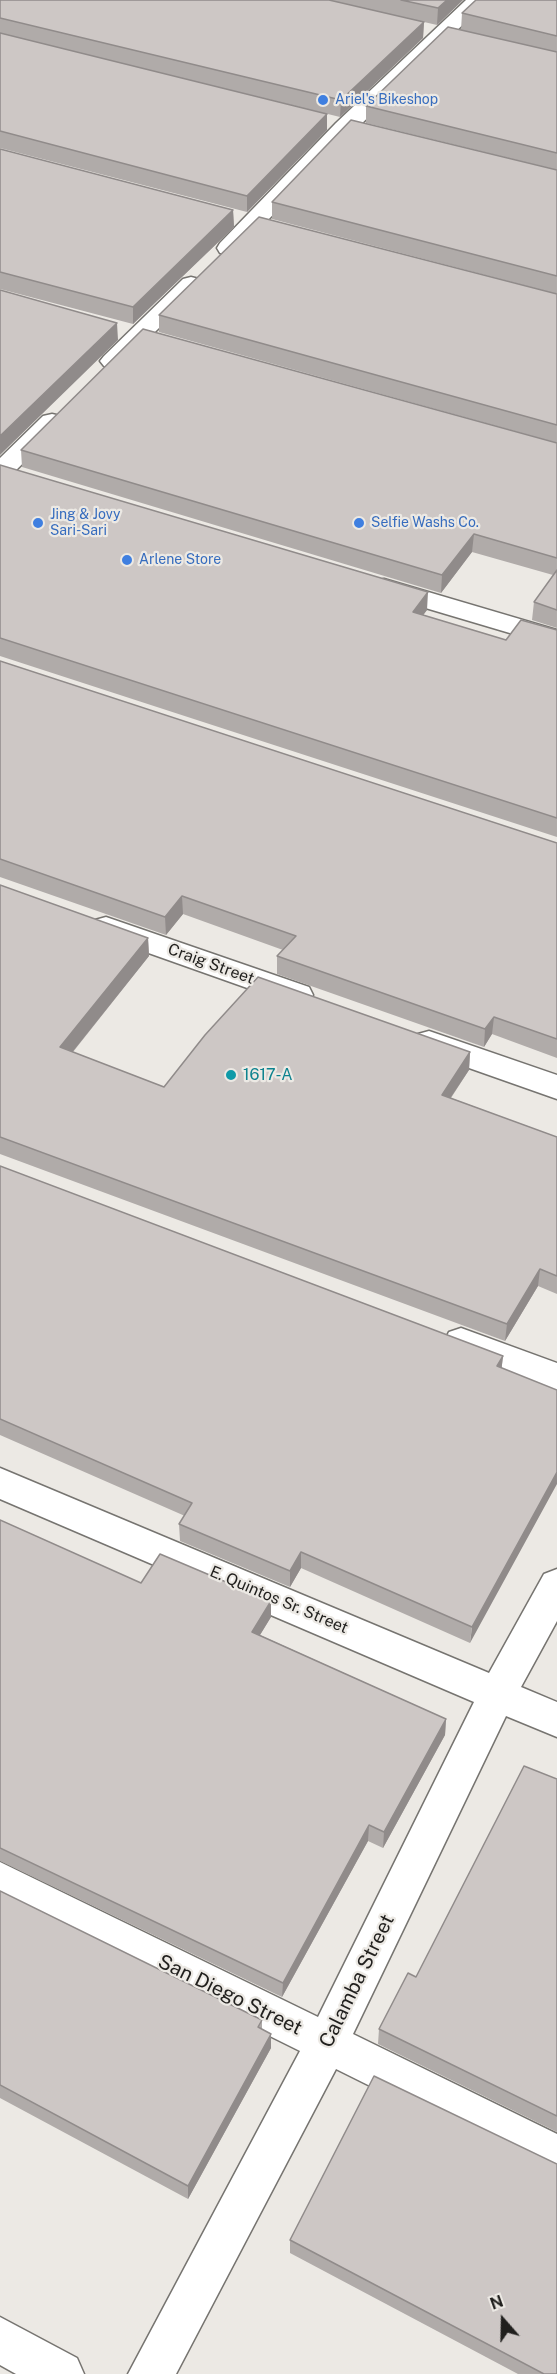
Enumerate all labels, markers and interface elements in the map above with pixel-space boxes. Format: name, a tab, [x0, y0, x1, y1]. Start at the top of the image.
place label: Ariel's Bikeshop	[335, 92, 438, 108]
marker: Ariel's Bikeshop	[316, 93, 330, 107]
place label: Jing & Jovy Sari-Sari	[50, 507, 120, 540]
place label: Selfie Washs Co.	[371, 515, 479, 531]
marker: Jing & Jovy Sari-Sari	[31, 516, 45, 530]
marker: Selfie Washs Co.	[352, 516, 366, 530]
place label: Arlene Store	[139, 552, 221, 568]
marker: Arlene Store	[120, 553, 134, 567]
street label: Craig Street	[165, 940, 257, 988]
place label: 1617-A	[243, 1065, 293, 1085]
marker: 1617-A	[224, 1068, 238, 1082]
street label: E. Quintos Sr. Street	[207, 1562, 351, 1638]
street label: Calamba Street	[314, 1911, 400, 2051]
street label: San Diego Street	[154, 1950, 306, 2040]
north arrow	[473, 2290, 533, 2350]
text: N	[488, 2292, 506, 2314]

